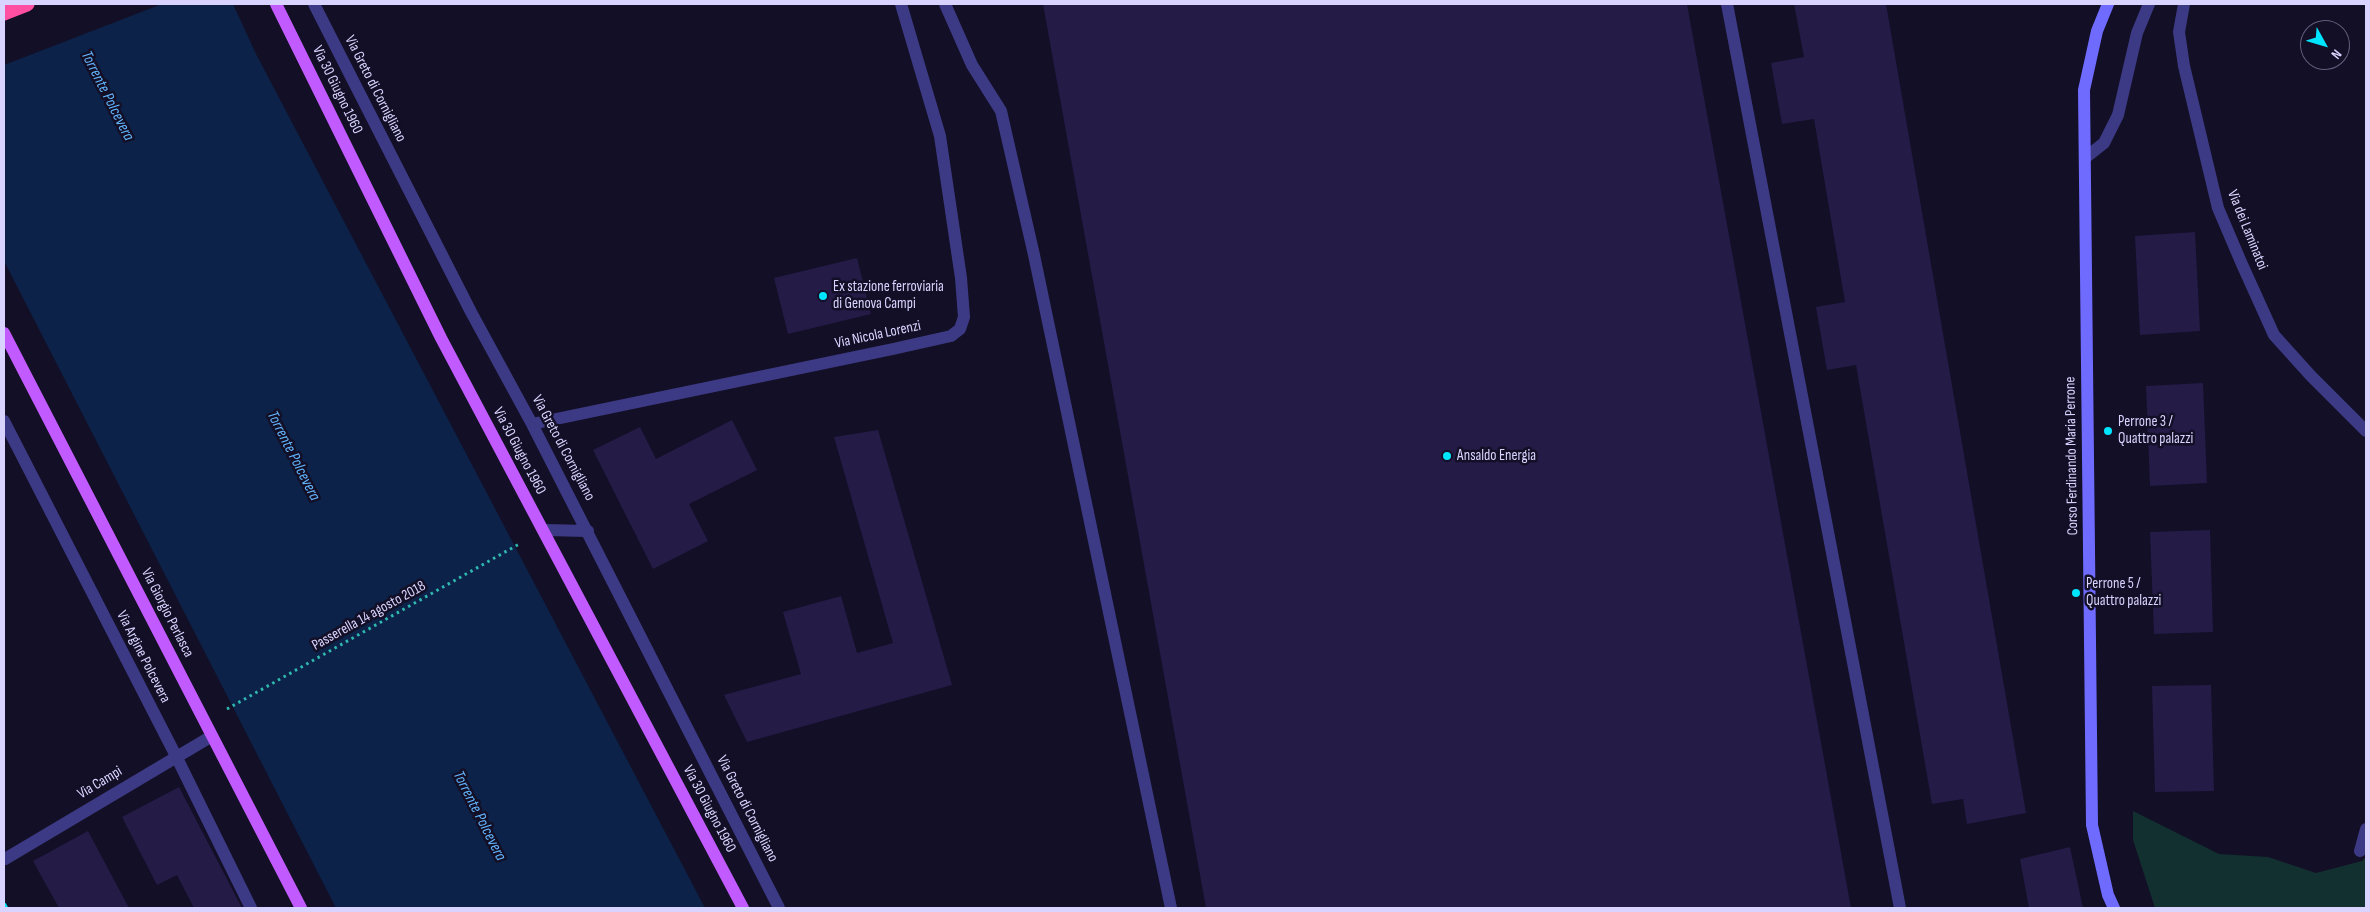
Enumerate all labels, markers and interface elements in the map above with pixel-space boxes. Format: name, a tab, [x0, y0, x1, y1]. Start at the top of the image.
north arrow	[2300, 20, 2350, 70]
street label: Via Greto di Cornigliano	[340, 33, 410, 145]
street label: Via 30 Giugno 1960	[308, 43, 366, 137]
text: N	[2327, 46, 2345, 62]
water label: Torrente Polcevera	[76, 48, 138, 144]
street label: Via dei Laminatoi	[2223, 187, 2271, 273]
place label: Ex stazione ferroviaria di Genova Campi	[833, 278, 944, 313]
marker: Ex stazione ferroviaria di Genova Campi	[817, 290, 829, 302]
street label: Via Nicola Lorenzi	[833, 317, 923, 353]
street label: Corso Ferdinando Maria Perrone	[2062, 376, 2082, 536]
street label: Via Greto di Cornigliano	[528, 392, 598, 504]
street label: Via 30 Giugno 1960	[489, 404, 549, 498]
water label: Torrente Polcevera	[262, 408, 324, 504]
place label: Perrone 3 / Quattro palazzi	[2118, 413, 2193, 448]
marker: Perrone 3 / Quattro palazzi	[2102, 425, 2114, 437]
place label: Ansaldo Energia	[1457, 447, 1536, 465]
marker: Ansaldo Energia	[1441, 450, 1453, 462]
street label: Via Giorgio Perlasca	[137, 565, 197, 661]
place label: Perrone 5 / Quattro palazzi	[2086, 575, 2161, 610]
street label: Passerella 14 agosto 2018	[309, 577, 429, 655]
marker: Perrone 5 / Quattro palazzi	[2070, 587, 2082, 599]
street label: Via Argine Polcevera	[112, 608, 174, 706]
street label: Via Greto di Cornigliano	[712, 753, 782, 865]
street label: Via 30 Giugno 1960	[679, 762, 739, 856]
street label: Via Campi	[74, 763, 126, 803]
water label: Torrente Polcevera	[448, 768, 510, 864]

